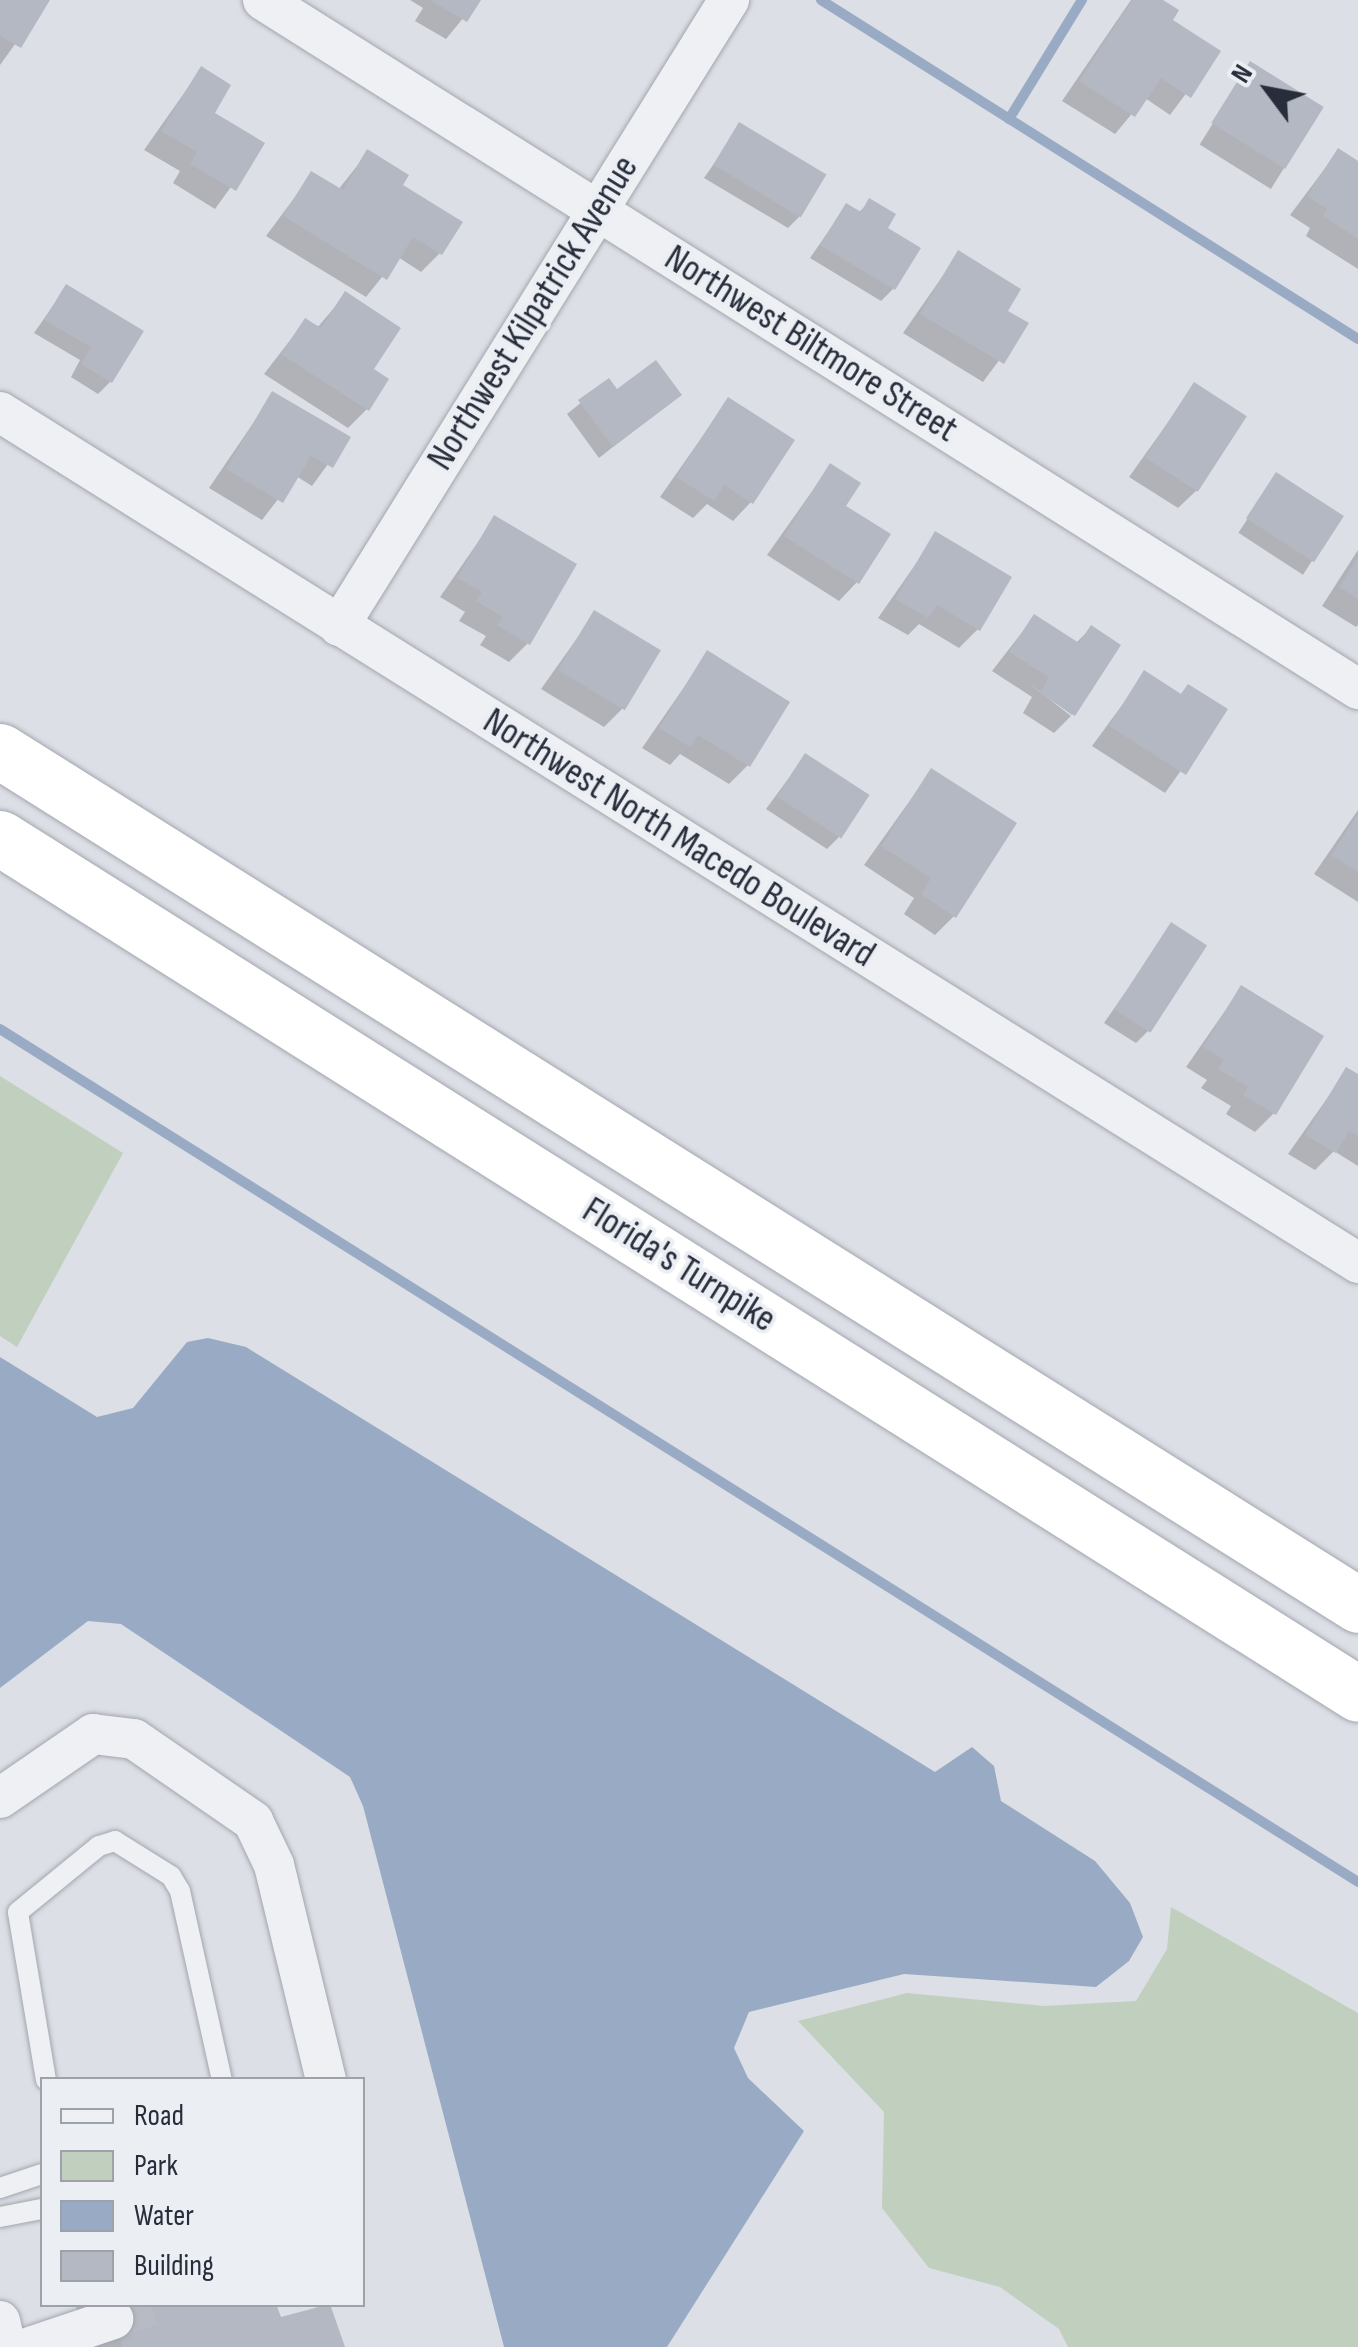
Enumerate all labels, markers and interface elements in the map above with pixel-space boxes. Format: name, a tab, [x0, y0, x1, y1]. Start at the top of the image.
north arrow	[1218, 40, 1318, 140]
text: N	[1224, 59, 1260, 89]
street label: Northwest Kilpatrick Avenue	[418, 147, 648, 479]
street label: Northwest Biltmore Street	[656, 235, 966, 453]
street label: Northwest North Macedo Boulevard	[475, 699, 883, 977]
street label: Florida's Turnpike	[574, 1188, 784, 1342]
legend	[40, 2077, 365, 2307]
text: Road	[134, 2098, 184, 2134]
text: Park	[134, 2148, 178, 2184]
text: Water	[134, 2198, 194, 2234]
text: Building	[134, 2248, 214, 2284]

